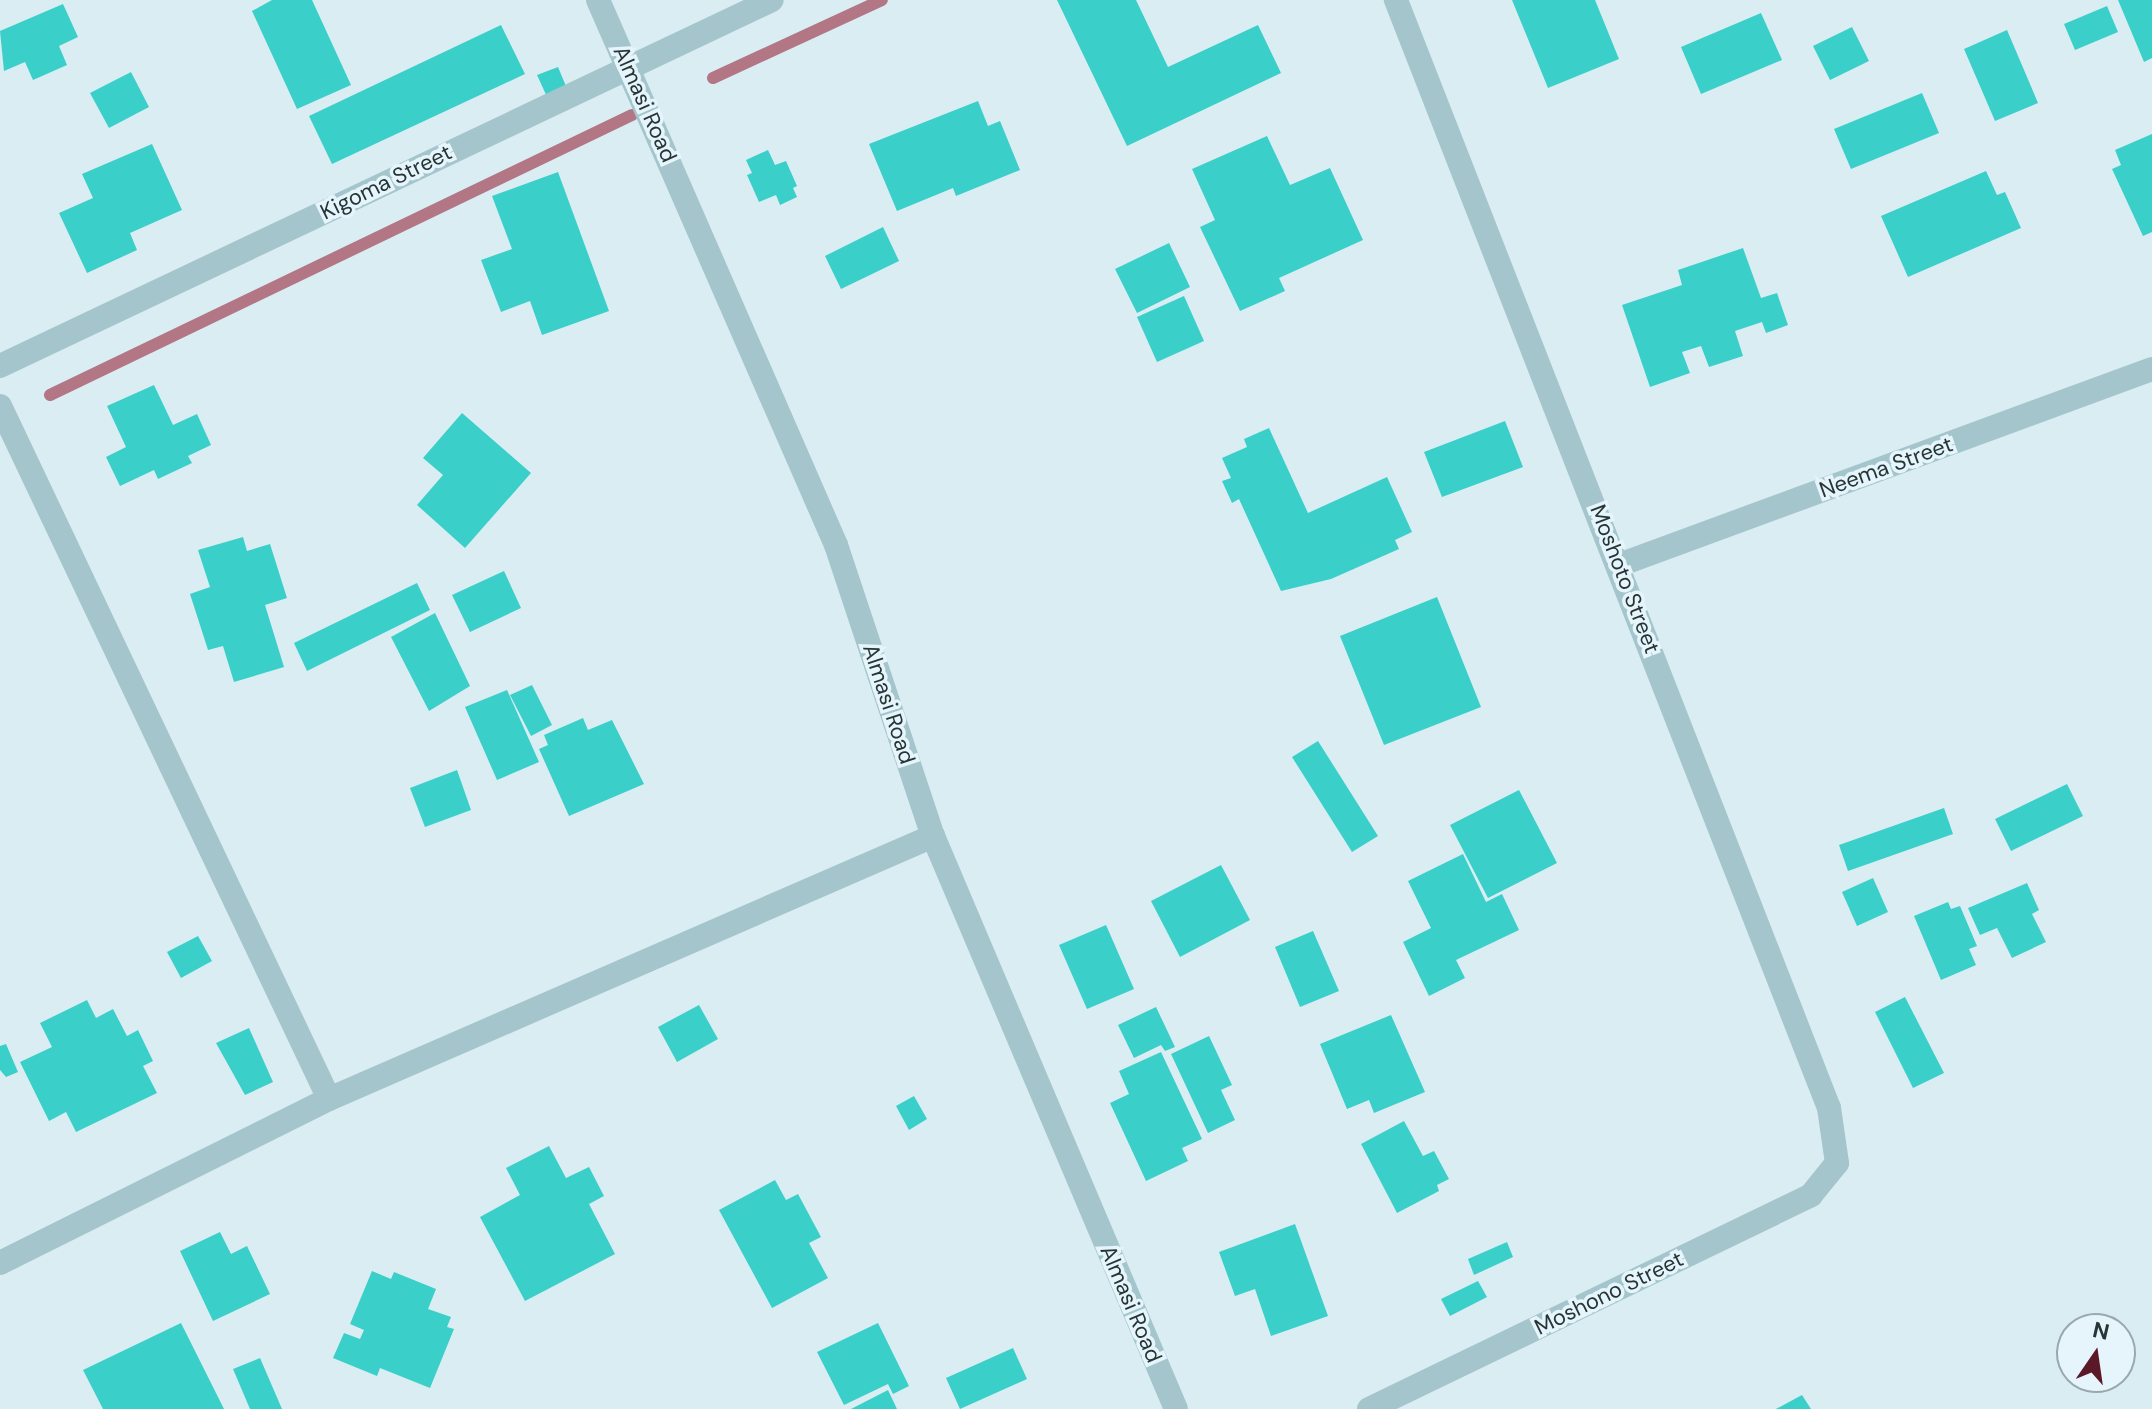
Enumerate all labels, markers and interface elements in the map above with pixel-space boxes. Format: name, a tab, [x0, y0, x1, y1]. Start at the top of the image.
street label: Almasi Road	[608, 42, 682, 166]
street label: Kigoma Street	[316, 139, 456, 225]
street label: Neema Street	[1816, 431, 1956, 503]
street label: Moshoto Street	[1584, 501, 1666, 657]
street label: Almasi Road	[857, 641, 921, 767]
street label: Almasi Road	[1095, 1242, 1167, 1366]
street label: Moshono Street	[1530, 1246, 1688, 1340]
north arrow	[2056, 1313, 2136, 1393]
text: N	[2090, 1315, 2112, 1347]

